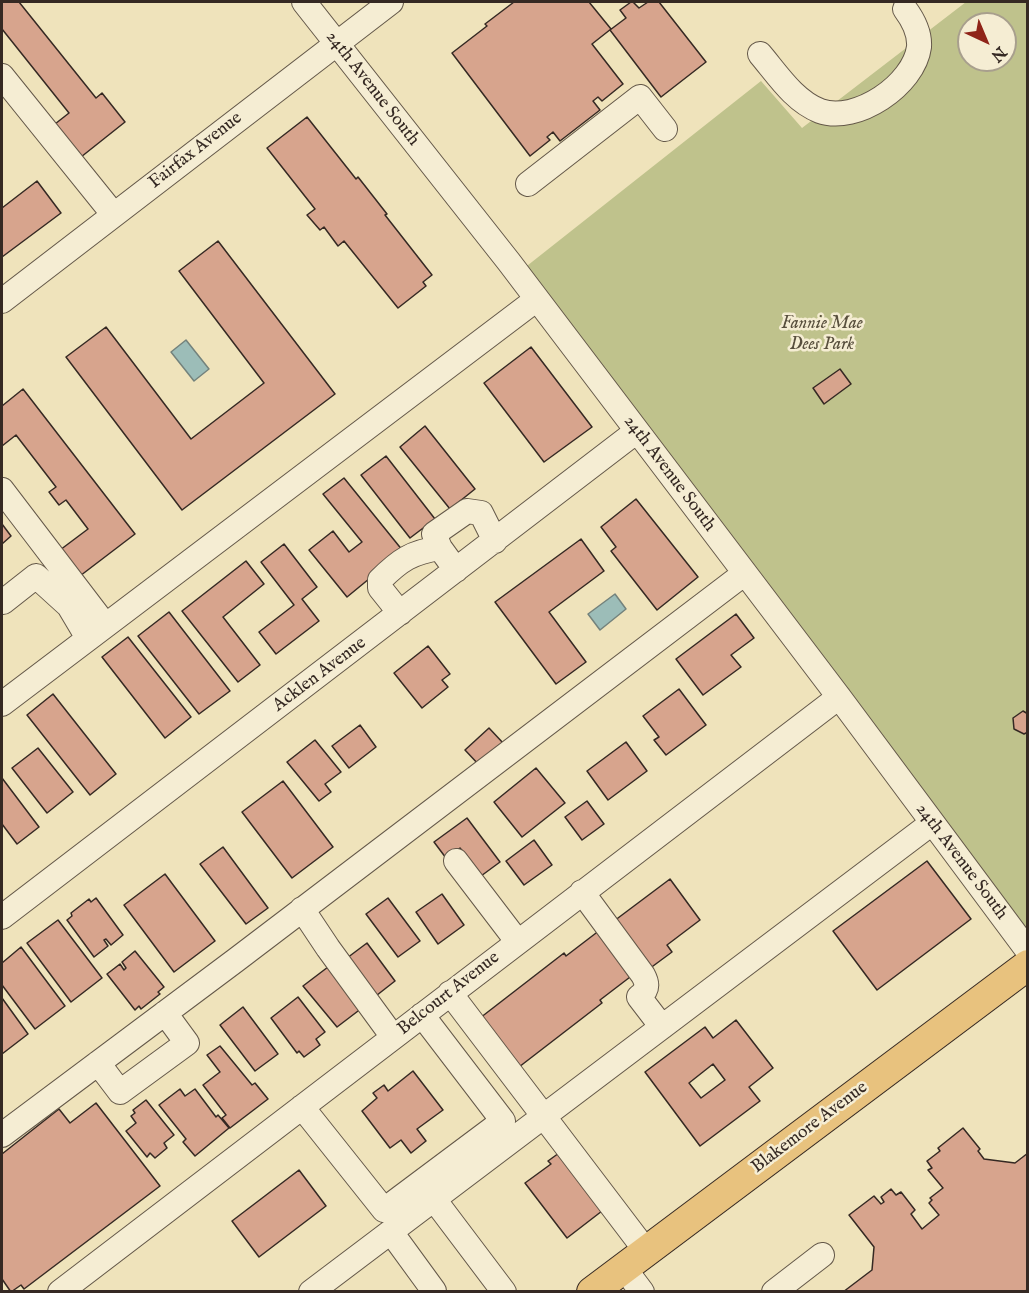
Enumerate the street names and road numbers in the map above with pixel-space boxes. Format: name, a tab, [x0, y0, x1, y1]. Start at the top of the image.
street label: 24th Avenue South	[320, 27, 424, 151]
street label: Fairfax Avenue	[145, 108, 247, 194]
street label: 24th Avenue South	[618, 412, 720, 536]
street label: Acklen Avenue	[269, 633, 371, 717]
street label: 24th Avenue South	[910, 800, 1012, 924]
street label: Belcourt Avenue	[394, 947, 504, 1041]
street label: Blakemore Avenue	[748, 1077, 872, 1179]

